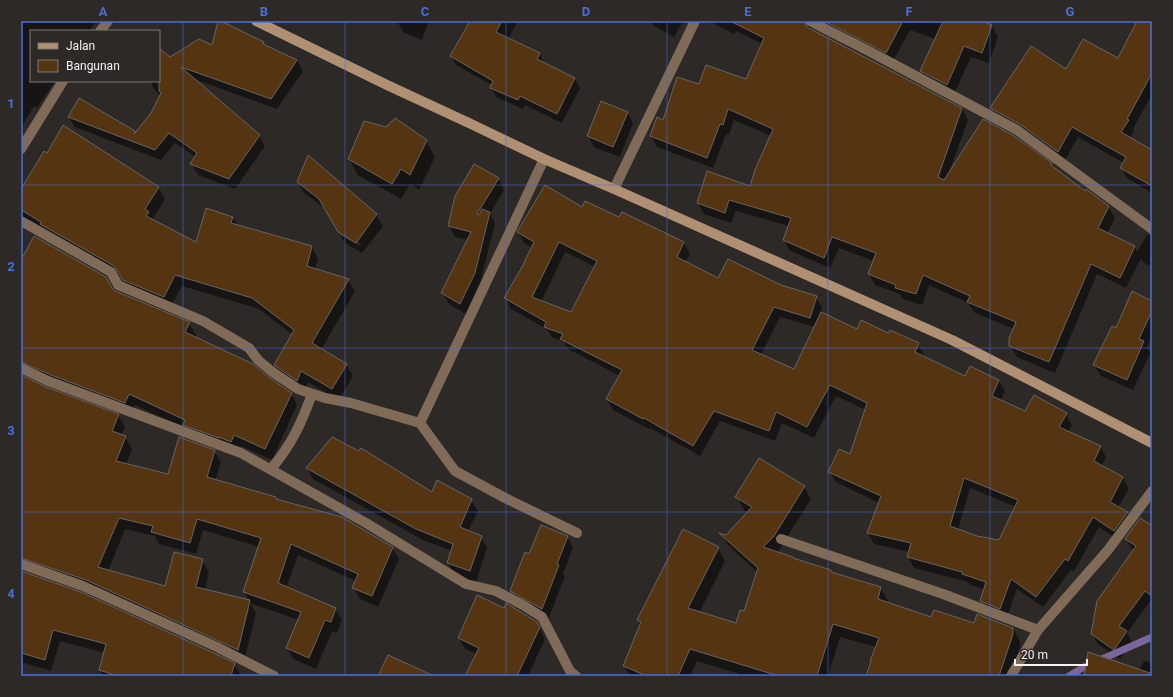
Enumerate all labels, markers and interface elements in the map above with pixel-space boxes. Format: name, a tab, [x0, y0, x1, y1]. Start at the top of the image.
text: A	[99, 4, 108, 19]
text: B	[260, 4, 268, 19]
text: C	[421, 4, 430, 19]
text: D	[582, 4, 590, 19]
text: E	[744, 4, 752, 19]
text: F	[905, 4, 913, 19]
text: G	[1066, 4, 1075, 19]
legend	[30, 30, 160, 82]
text: Jalan	[66, 39, 95, 53]
text: Bangunan	[66, 59, 120, 73]
text: 1	[7, 96, 15, 111]
text: 2	[7, 259, 15, 274]
text: 3	[7, 423, 15, 438]
text: 4	[7, 586, 15, 601]
scale bar	[1015, 641, 1087, 667]
text: 20 m	[1021, 648, 1048, 662]

